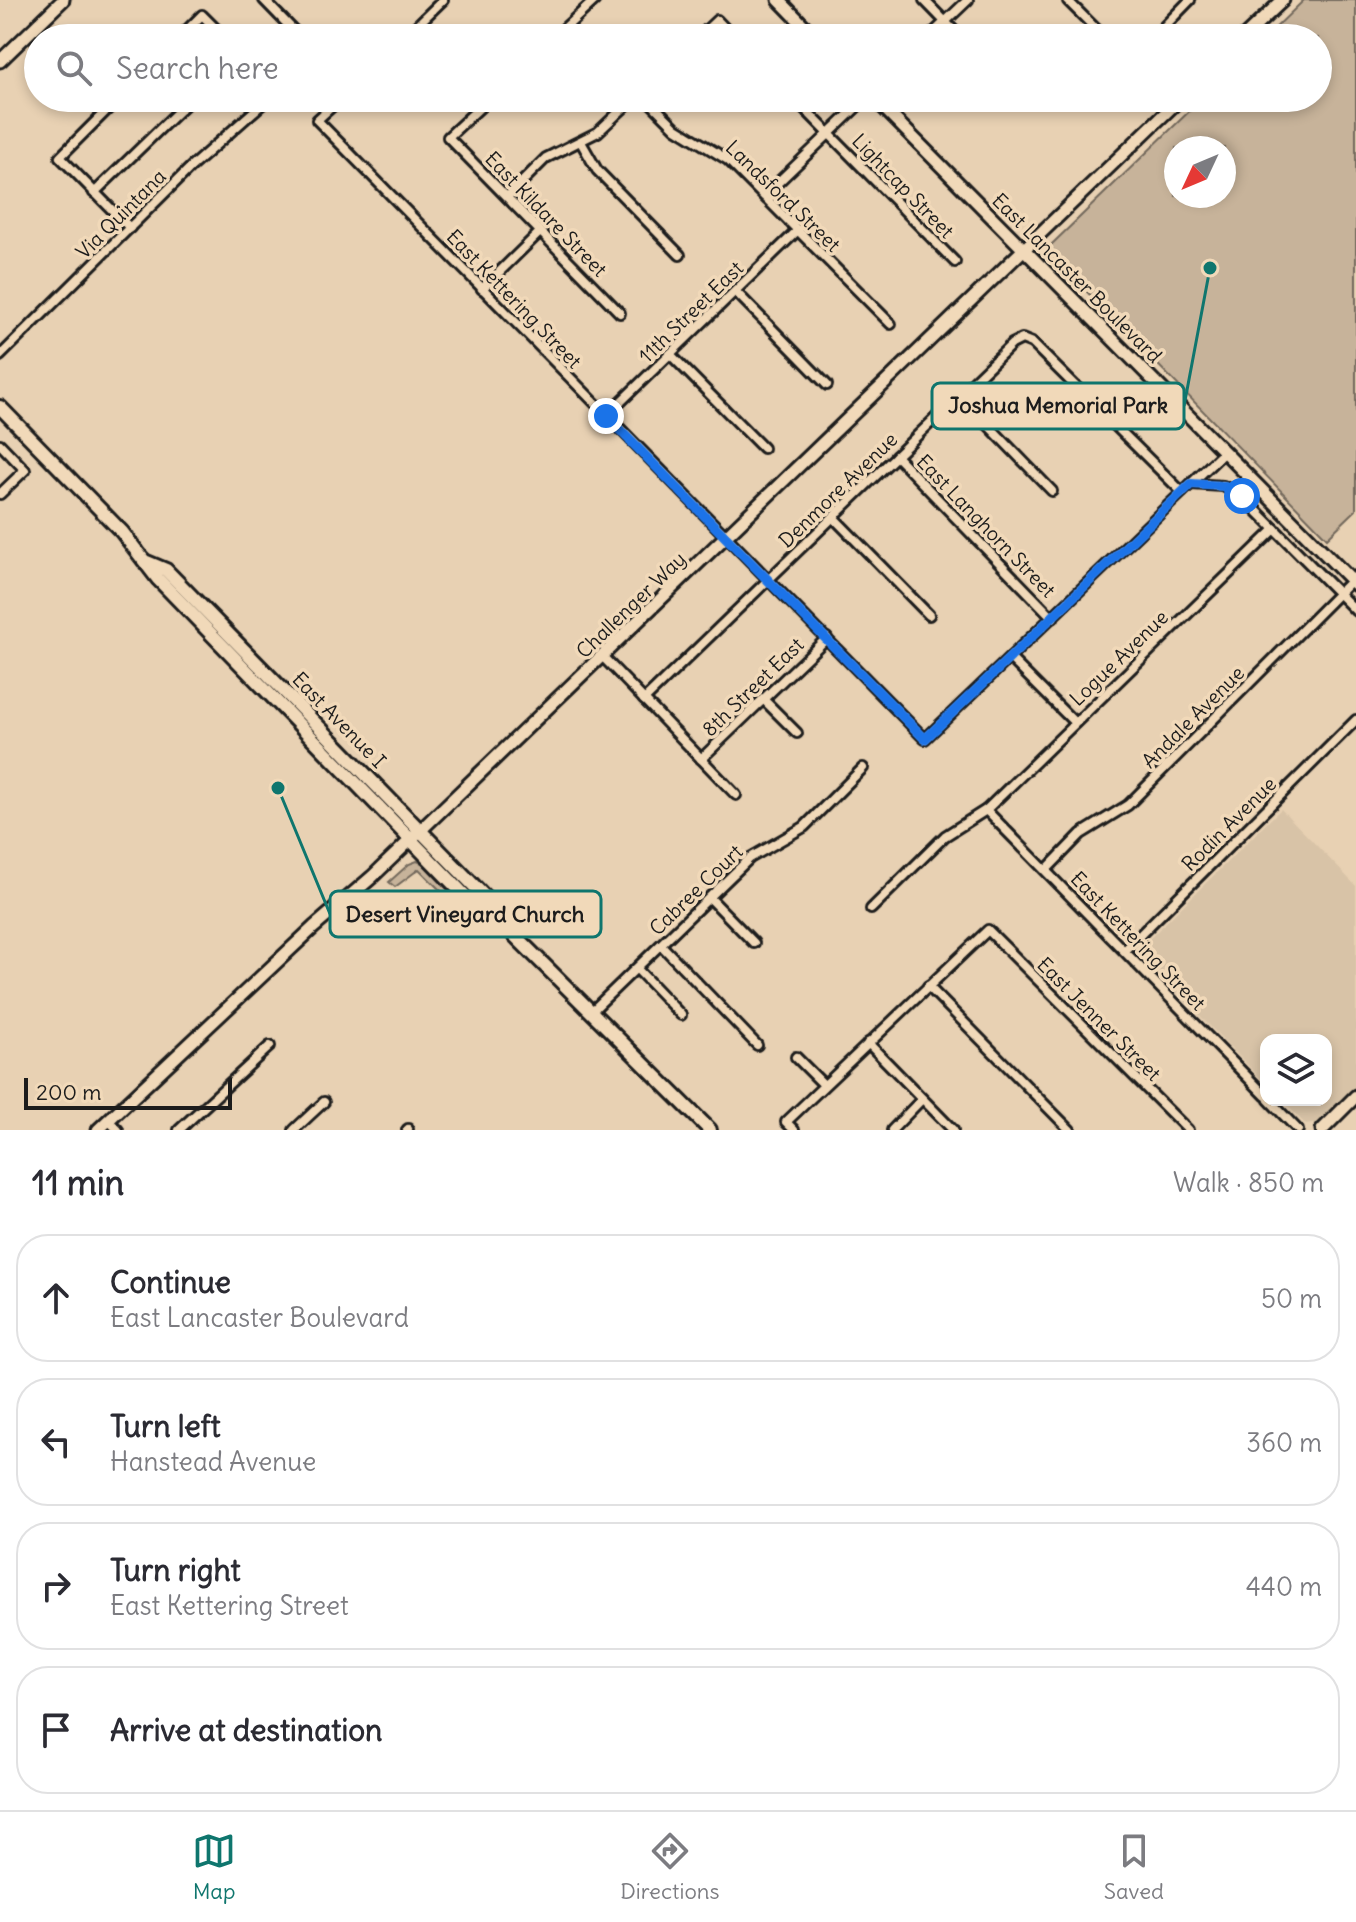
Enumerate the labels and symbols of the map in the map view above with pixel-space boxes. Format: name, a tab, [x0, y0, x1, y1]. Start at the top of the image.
street label: Lightcap Street	[847, 128, 960, 243]
street label: Landsford Street	[721, 135, 846, 257]
north arrow	[1164, 136, 1236, 208]
street label: East Kildare Street	[480, 146, 613, 282]
street label: Via Quintana	[70, 163, 171, 264]
street label: East Lancaster Boulevard	[987, 187, 1168, 368]
street label: East Kettering Street	[442, 224, 587, 374]
street label: 11th Street East	[633, 255, 748, 368]
callout: Joshua Memorial Park	[932, 383, 1184, 429]
text: Joshua Memorial Park	[948, 391, 1168, 419]
route end	[588, 398, 624, 434]
street label: Denmore Avenue	[773, 427, 902, 553]
street label: East Langhorn Street	[912, 449, 1061, 603]
route start	[1224, 478, 1260, 514]
street label: Challenger Way	[571, 546, 691, 663]
street label: Logue Avenue	[1064, 604, 1173, 711]
street label: 8th Street East	[697, 632, 809, 741]
street label: Andale Avenue	[1136, 660, 1249, 773]
street label: East Avenue I	[287, 666, 391, 773]
street label: Rodin Avenue	[1176, 771, 1281, 876]
street label: Cabree Court	[644, 839, 748, 940]
street label: East Kettering Street	[1066, 866, 1211, 1016]
callout: Desert Vineyard Church	[330, 891, 601, 937]
text: Desert Vineyard Church	[346, 900, 585, 928]
street label: East Jenner Street	[1032, 952, 1167, 1086]
scale bar	[24, 1074, 232, 1110]

